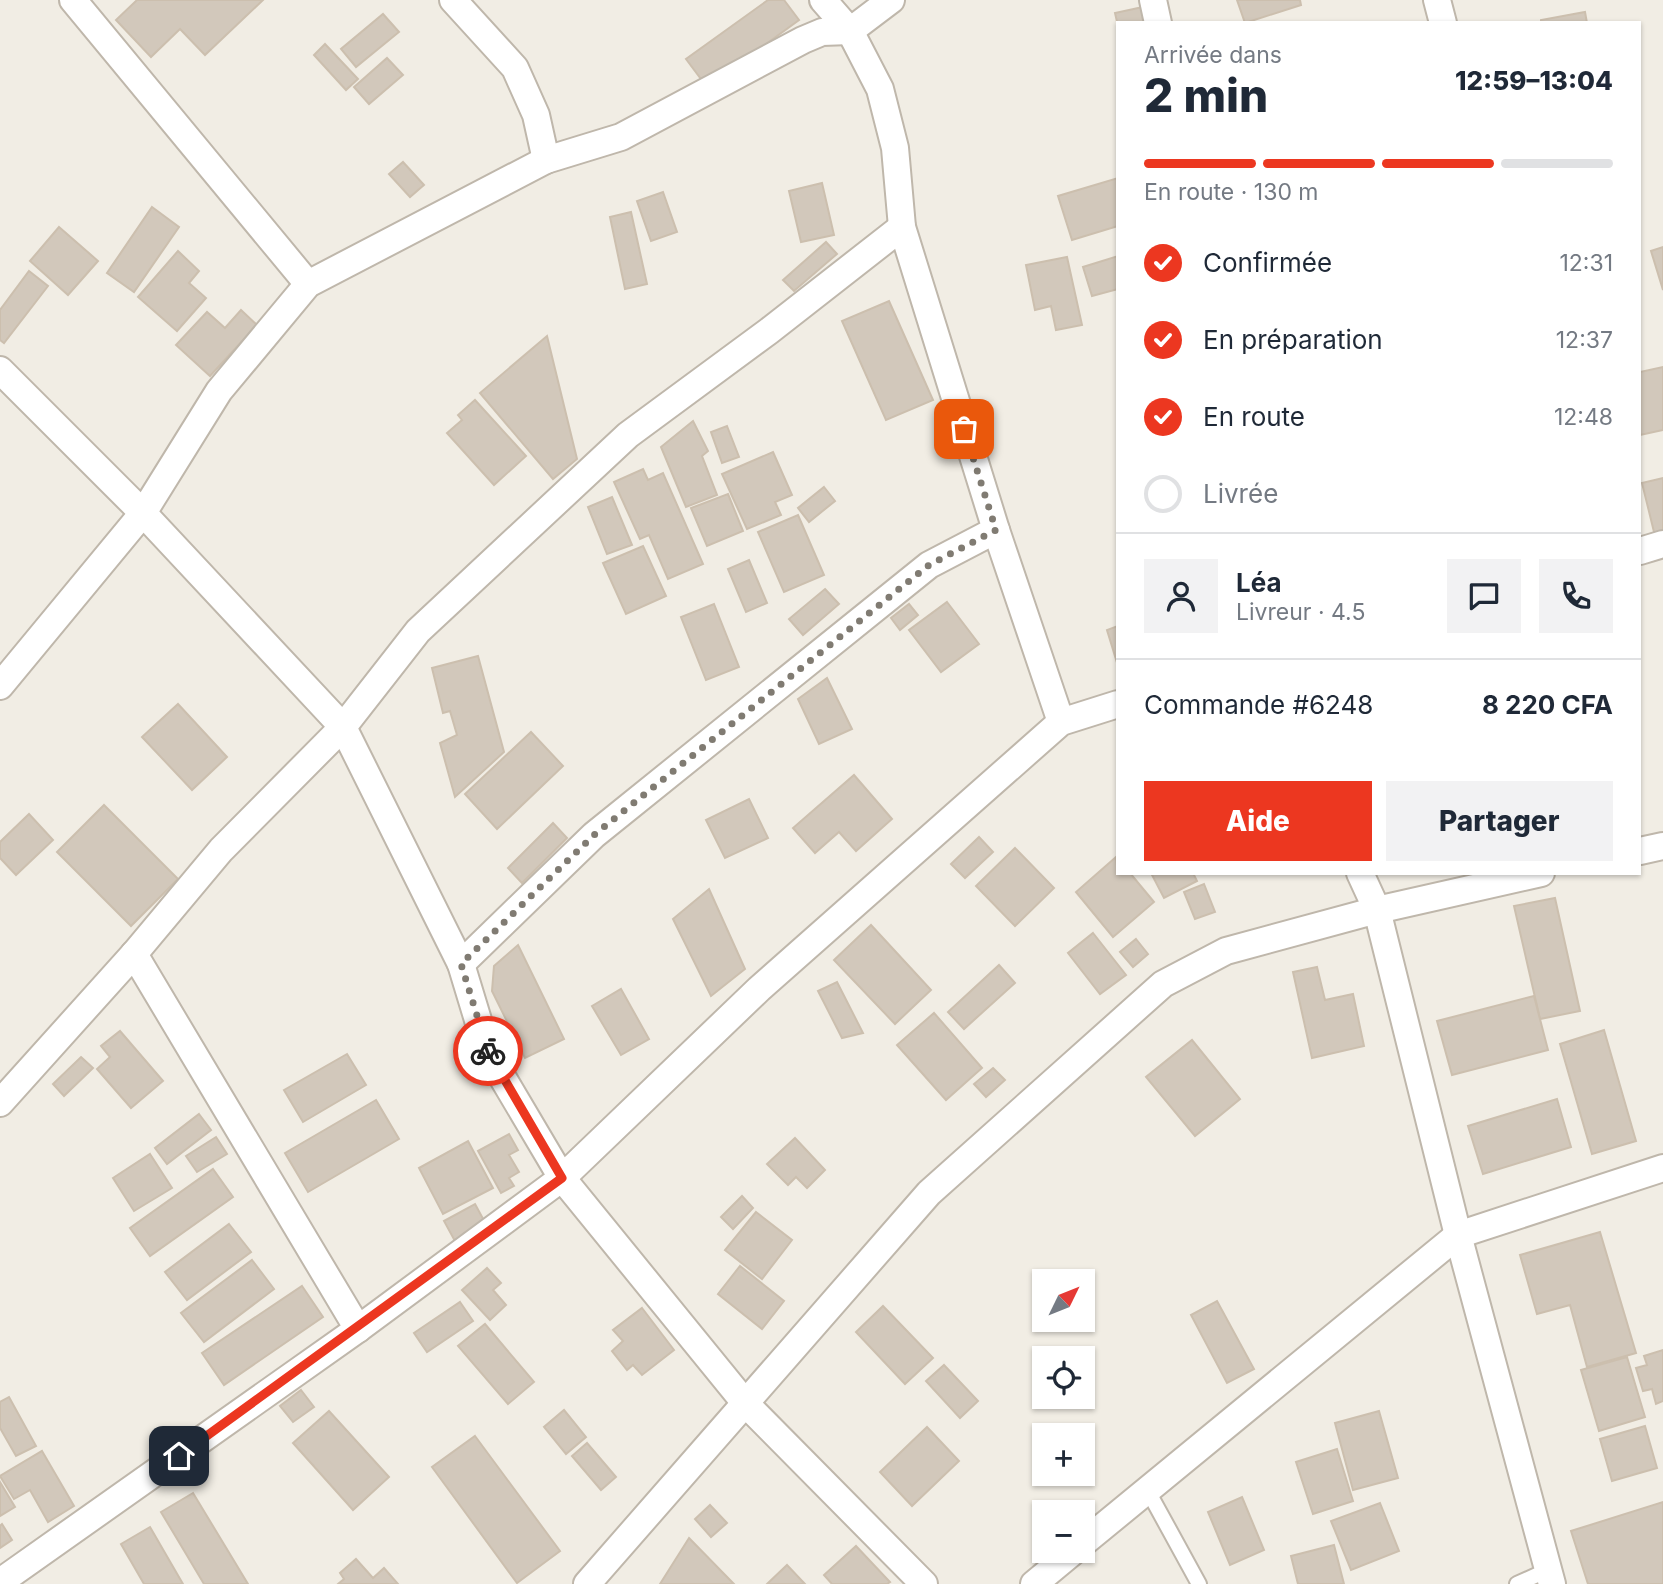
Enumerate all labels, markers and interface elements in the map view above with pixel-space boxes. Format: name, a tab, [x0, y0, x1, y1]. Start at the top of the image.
text: Arrivée dans	[1144, 41, 1282, 69]
text: 12:59–13:04	[1455, 65, 1613, 96]
text: 2 min	[1144, 67, 1268, 123]
text: En route · 130 m	[1144, 178, 1319, 206]
icon: check	[1144, 244, 1182, 282]
text: Confirmée	[1203, 247, 1332, 278]
text: 12:31	[1559, 249, 1613, 277]
icon: check	[1144, 321, 1182, 359]
text: En préparation	[1203, 324, 1383, 355]
text: 12:37	[1556, 326, 1613, 354]
icon: check	[1144, 398, 1182, 436]
pin	[934, 399, 994, 459]
text: En route	[1203, 401, 1305, 432]
text: 12:48	[1554, 403, 1613, 431]
icon: bag	[945, 410, 983, 448]
text: Livrée	[1203, 478, 1278, 509]
button: person	[1144, 559, 1218, 633]
button: chat	[1447, 559, 1521, 633]
button: phone	[1539, 559, 1613, 633]
text: Léa	[1236, 567, 1282, 598]
text: Livreur · 4.5	[1236, 598, 1365, 626]
text: Commande #6248	[1144, 689, 1373, 720]
text: 8 220 CFA	[1482, 689, 1613, 720]
button: Aide	[1144, 781, 1372, 861]
button: Partager	[1386, 781, 1613, 861]
courier	[453, 1016, 523, 1086]
icon: bike	[469, 1032, 507, 1070]
north arrow	[1032, 1269, 1096, 1332]
map controls	[1032, 1269, 1095, 1563]
button: locate	[1032, 1346, 1095, 1409]
button: +	[1032, 1423, 1095, 1486]
pin	[149, 1426, 209, 1486]
icon: home	[160, 1437, 198, 1475]
button: −	[1032, 1500, 1095, 1563]

